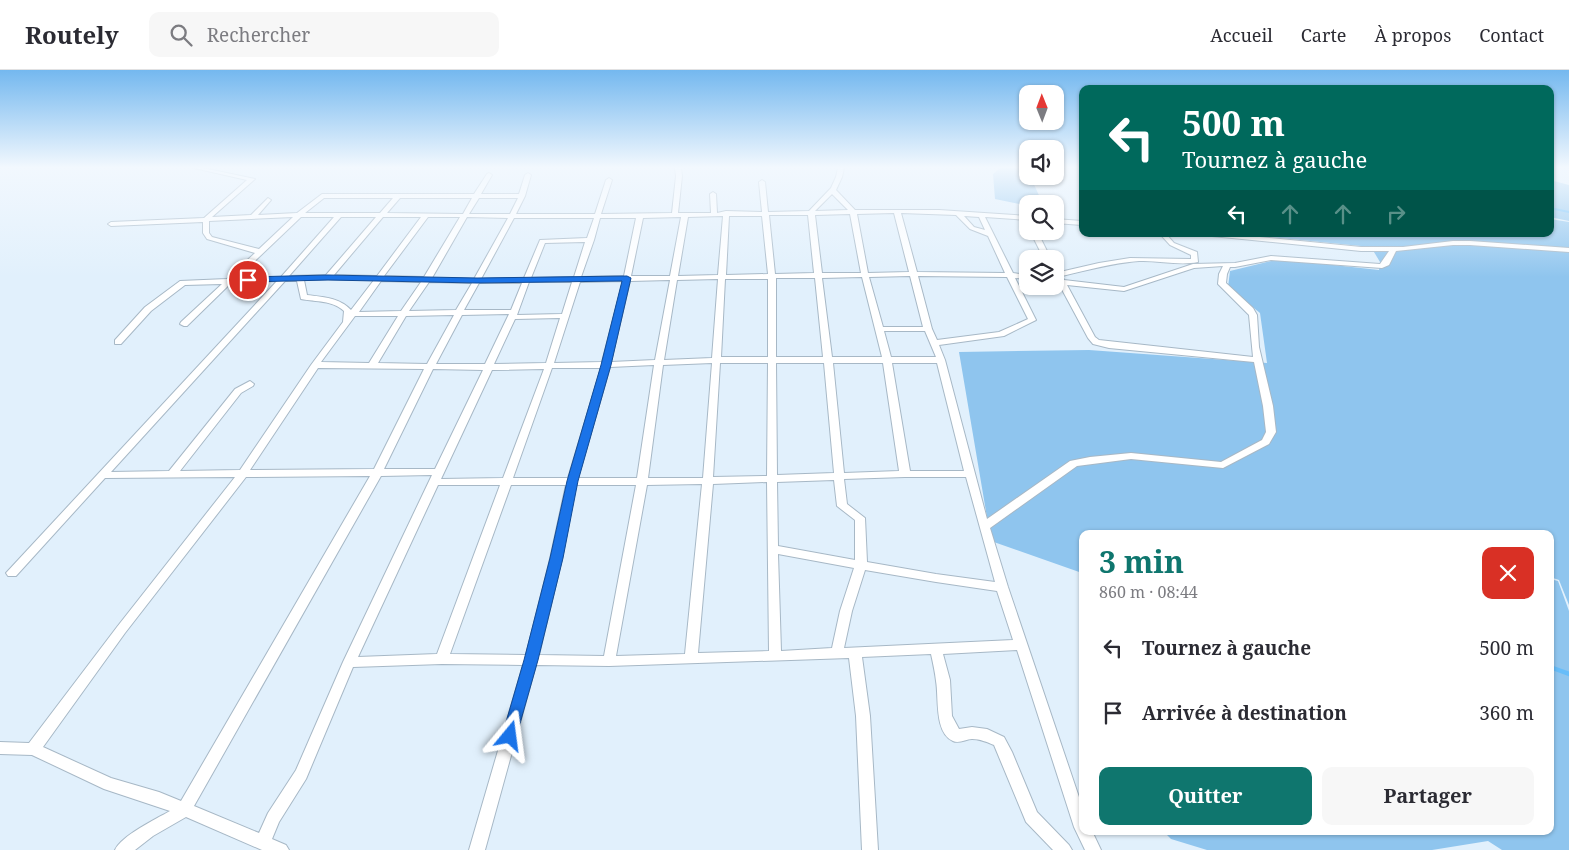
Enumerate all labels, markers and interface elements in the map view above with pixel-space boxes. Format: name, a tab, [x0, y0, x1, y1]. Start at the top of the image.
search box	[149, 12, 499, 57]
text: Routely	[25, 18, 119, 51]
icon: search	[167, 21, 195, 49]
text: Rechercher	[207, 22, 310, 48]
text: Accueil	[1210, 23, 1273, 47]
text: Carte	[1301, 23, 1346, 47]
text: À propos	[1374, 23, 1451, 47]
text: Contact	[1479, 23, 1544, 47]
north arrow	[1019, 85, 1064, 130]
map controls	[1019, 85, 1064, 295]
text: 500 m	[1182, 99, 1285, 146]
icon: left	[1099, 105, 1164, 170]
button: sound	[1019, 140, 1064, 185]
text: Tournez à gauche	[1182, 144, 1367, 174]
button: search	[1019, 195, 1064, 240]
icon: left	[1223, 200, 1251, 228]
icon: ahead	[1276, 200, 1304, 228]
icon: ahead	[1329, 200, 1357, 228]
icon: right	[1382, 200, 1410, 228]
button: layers	[1019, 250, 1064, 295]
pin	[227, 259, 269, 301]
icon: arrive	[234, 266, 262, 294]
text: 3 min	[1099, 541, 1184, 582]
button: close	[1482, 547, 1534, 599]
text: 860 m · 08:44	[1099, 581, 1198, 603]
icon: left	[1099, 634, 1127, 662]
text: Tournez à gauche	[1142, 635, 1311, 661]
text: 500 m	[1479, 635, 1534, 661]
icon: arrive	[1099, 699, 1127, 727]
text: Arrivée à destination	[1142, 700, 1347, 726]
text: 360 m	[1479, 700, 1534, 726]
position arrow	[483, 709, 535, 761]
button: Quitter	[1099, 767, 1312, 825]
button: Partager	[1322, 767, 1534, 825]

